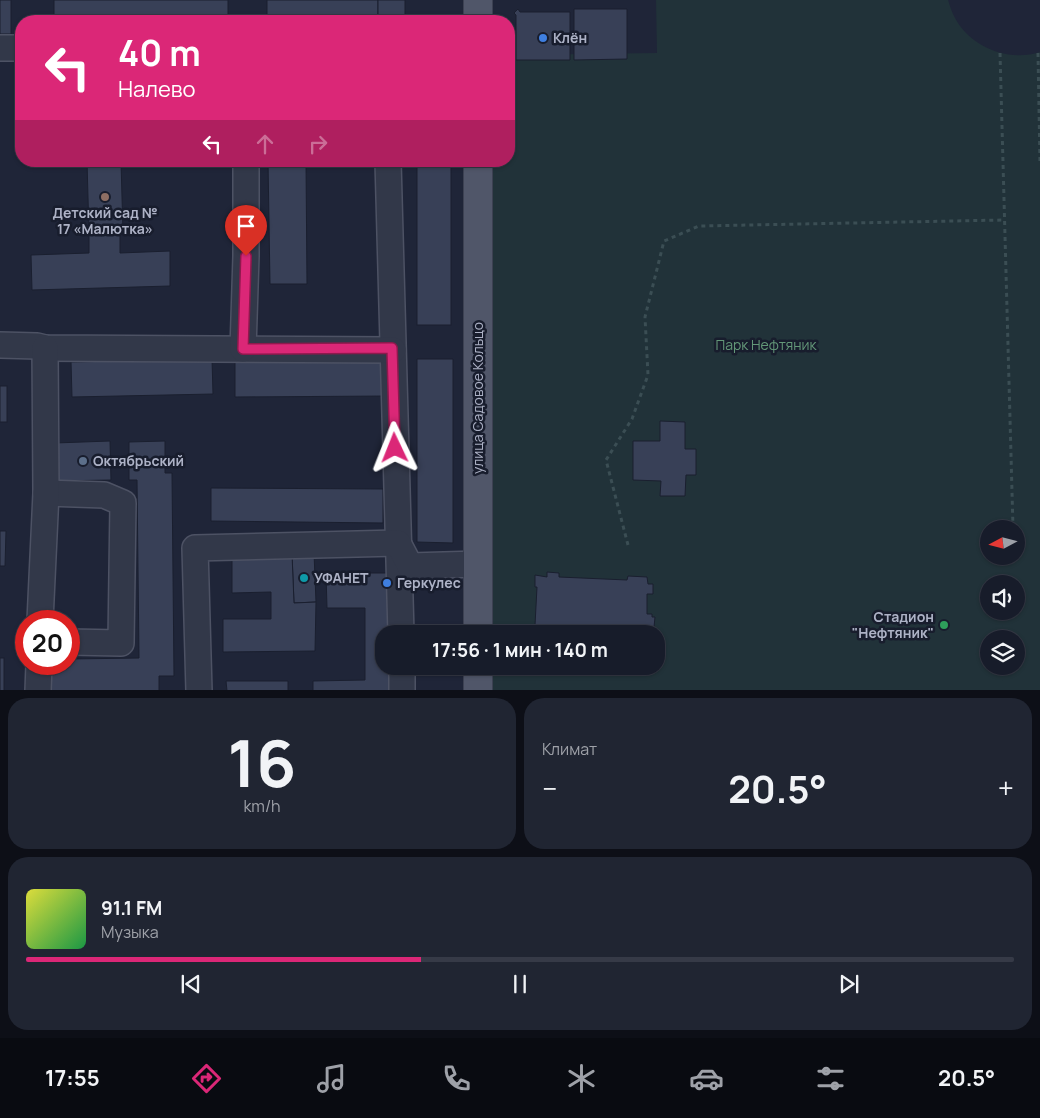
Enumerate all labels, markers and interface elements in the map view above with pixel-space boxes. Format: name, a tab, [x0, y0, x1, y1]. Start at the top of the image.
place label: Клён	[553, 28, 587, 47]
text: 40 m	[118, 29, 201, 77]
marker: Клён	[537, 32, 549, 44]
icon: left	[35, 35, 100, 100]
text: Налево	[118, 74, 196, 104]
icon: left	[198, 130, 226, 158]
icon: ahead	[251, 130, 279, 158]
icon: right	[304, 130, 332, 158]
marker: Детский сад № 17 «Малютка»	[99, 191, 111, 203]
place label: Детский сад № 17 «Малютка»	[53, 203, 158, 238]
pin	[225, 205, 267, 256]
icon: arrive	[232, 212, 260, 240]
street label: улица Садовое Кольцо	[468, 322, 487, 474]
park label: Парк Нефтяник	[716, 335, 817, 354]
position arrow	[368, 421, 420, 473]
place label: Октябрьский	[93, 451, 184, 470]
marker: Октябрьский	[77, 455, 89, 467]
north arrow	[980, 520, 1025, 565]
map controls	[980, 520, 1025, 675]
place label: УФАНЕТ	[314, 568, 369, 587]
marker: УФАНЕТ	[298, 572, 310, 584]
place label: Геркулес	[397, 573, 461, 592]
button: sound	[980, 575, 1025, 620]
marker: Геркулес	[381, 577, 393, 589]
place label: Стадион "Нефтяник"	[852, 607, 934, 642]
speed limit sign: 20	[15, 610, 80, 675]
marker: Стадион "Нефтяник"	[938, 619, 950, 631]
button: layers	[980, 630, 1025, 675]
text: 17:56 · 1 мин · 140 m	[432, 637, 608, 663]
text: 16	[228, 718, 296, 807]
text: Климат	[542, 738, 597, 760]
text: 20.5°	[728, 762, 827, 814]
text: −	[542, 769, 557, 807]
text: +	[998, 769, 1014, 807]
text: km/h	[243, 795, 281, 817]
text: 91.1 FM	[101, 895, 162, 921]
text: Музыка	[101, 921, 159, 943]
icon: previous	[177, 970, 205, 998]
icon: pause	[506, 970, 534, 998]
icon: next	[835, 970, 863, 998]
icon: directions	[189, 1061, 224, 1096]
icon: music	[314, 1061, 349, 1096]
icon: phone	[439, 1061, 474, 1096]
icon: climate	[564, 1061, 599, 1096]
icon: car	[689, 1061, 724, 1096]
icon: filters	[813, 1061, 848, 1096]
text: 17:55	[45, 1063, 100, 1093]
text: 20.5°	[938, 1063, 995, 1093]

